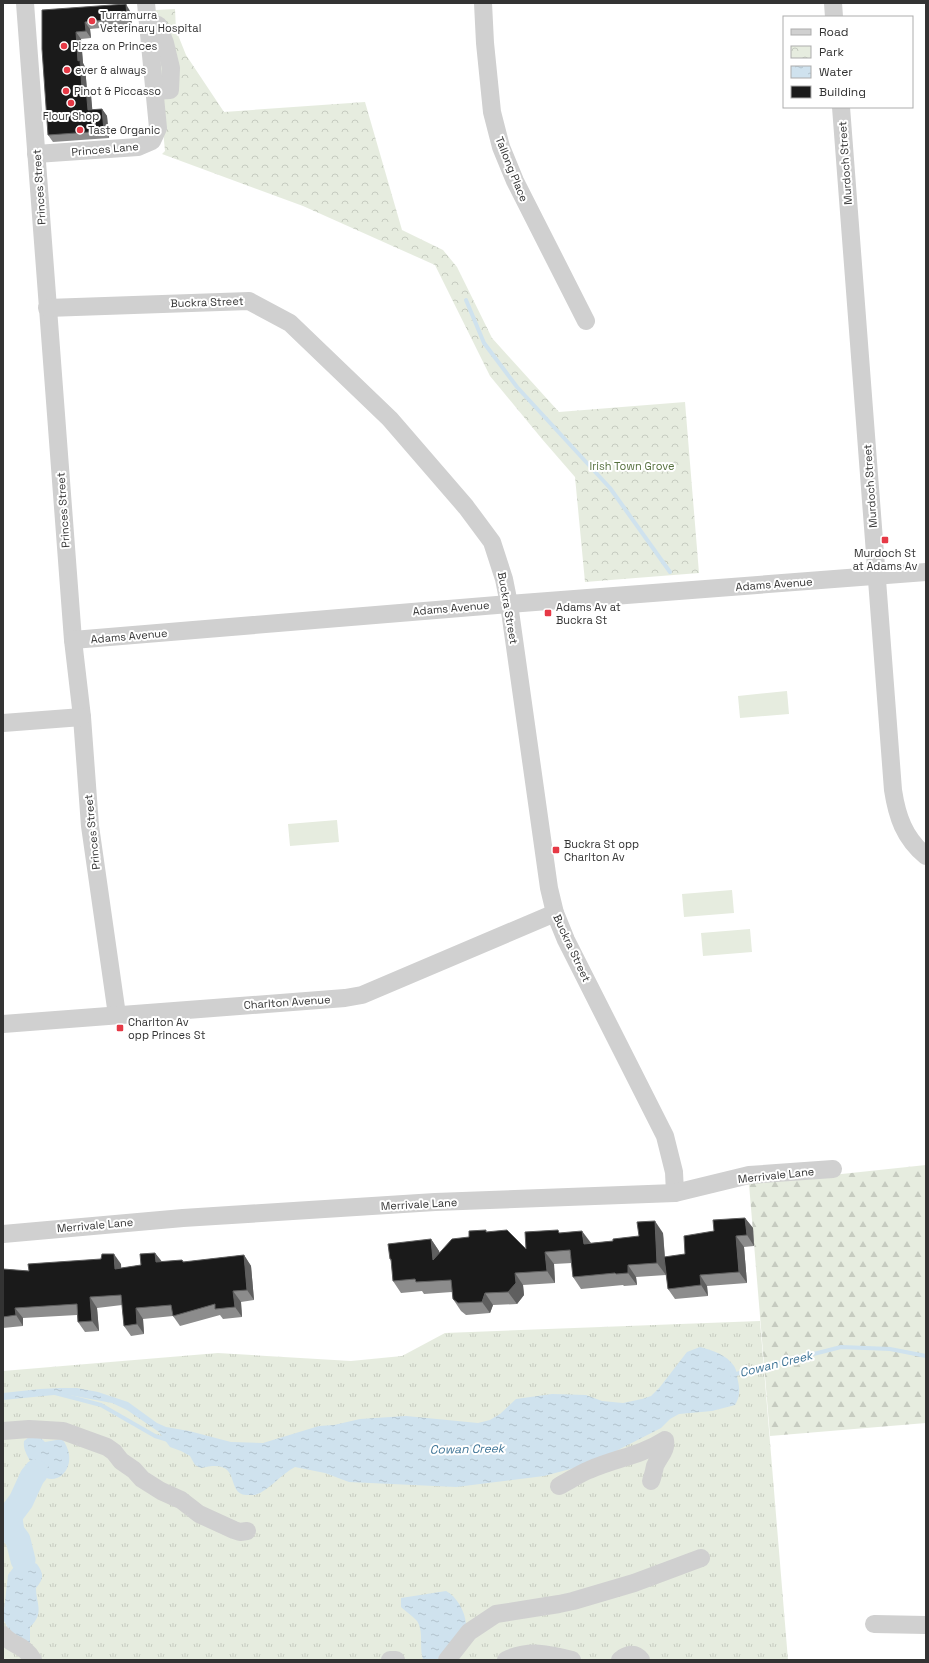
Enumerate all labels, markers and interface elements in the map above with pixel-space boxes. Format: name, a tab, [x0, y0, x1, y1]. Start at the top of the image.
place label: Turramurra Veterinary Hospital	[100, 8, 201, 35]
marker: Turramurra Veterinary Hospital	[87, 16, 97, 26]
legend	[783, 16, 913, 108]
text: Road	[819, 24, 848, 40]
place label: Pizza on Princes	[72, 39, 158, 53]
marker: Pizza on Princes	[59, 41, 69, 51]
text: Park	[819, 44, 844, 60]
place label: ever & always	[75, 63, 147, 77]
text: Water	[819, 64, 853, 80]
marker: ever & always	[62, 65, 72, 75]
place label: Pinot & Piccasso	[74, 84, 161, 98]
text: Building	[819, 84, 866, 100]
marker: Pinot & Piccasso	[61, 86, 71, 96]
marker: Flour Shop	[66, 98, 76, 108]
place label: Flour Shop	[43, 109, 99, 123]
street label: Murdoch Street	[835, 121, 855, 205]
place label: Taste Organic	[88, 123, 160, 137]
marker: Taste Organic	[75, 125, 85, 135]
street label: Tallong Place	[493, 134, 531, 204]
street label: Princes Lane	[71, 139, 139, 159]
street label: Princes Street	[29, 149, 49, 225]
street label: Buckra Street	[170, 294, 244, 310]
street label: Murdoch Street	[860, 444, 880, 528]
park label: Irish Town Grove	[589, 459, 675, 473]
street label: Princes Street	[53, 472, 73, 548]
marker: Murdoch St at Adams Av	[880, 535, 890, 545]
place label: Murdoch St at Adams Av	[853, 546, 917, 573]
street label: Buckra Street	[495, 571, 521, 645]
street label: Adams Avenue	[735, 574, 813, 594]
street label: Adams Avenue	[412, 598, 490, 618]
place label: Adams Av at Buckra St	[556, 600, 621, 627]
marker: Adams Av at Buckra St	[543, 608, 553, 618]
street label: Adams Avenue	[90, 626, 168, 646]
street label: Princes Street	[81, 794, 103, 870]
place label: Buckra St opp Charlton Av	[564, 837, 639, 864]
marker: Buckra St opp Charlton Av	[551, 845, 561, 855]
street label: Buckra Street	[550, 912, 594, 984]
street label: Charlton Avenue	[243, 992, 331, 1012]
place label: Charlton Av opp Princes St	[128, 1015, 206, 1042]
marker: Charlton Av opp Princes St	[115, 1023, 125, 1033]
street label: Merrivale Lane	[737, 1164, 815, 1186]
street label: Merrivale Lane	[380, 1195, 458, 1213]
street label: Merrivale Lane	[56, 1215, 134, 1235]
water label: Cowan Creek	[738, 1347, 816, 1381]
water label: Cowan Creek	[430, 1440, 506, 1458]

